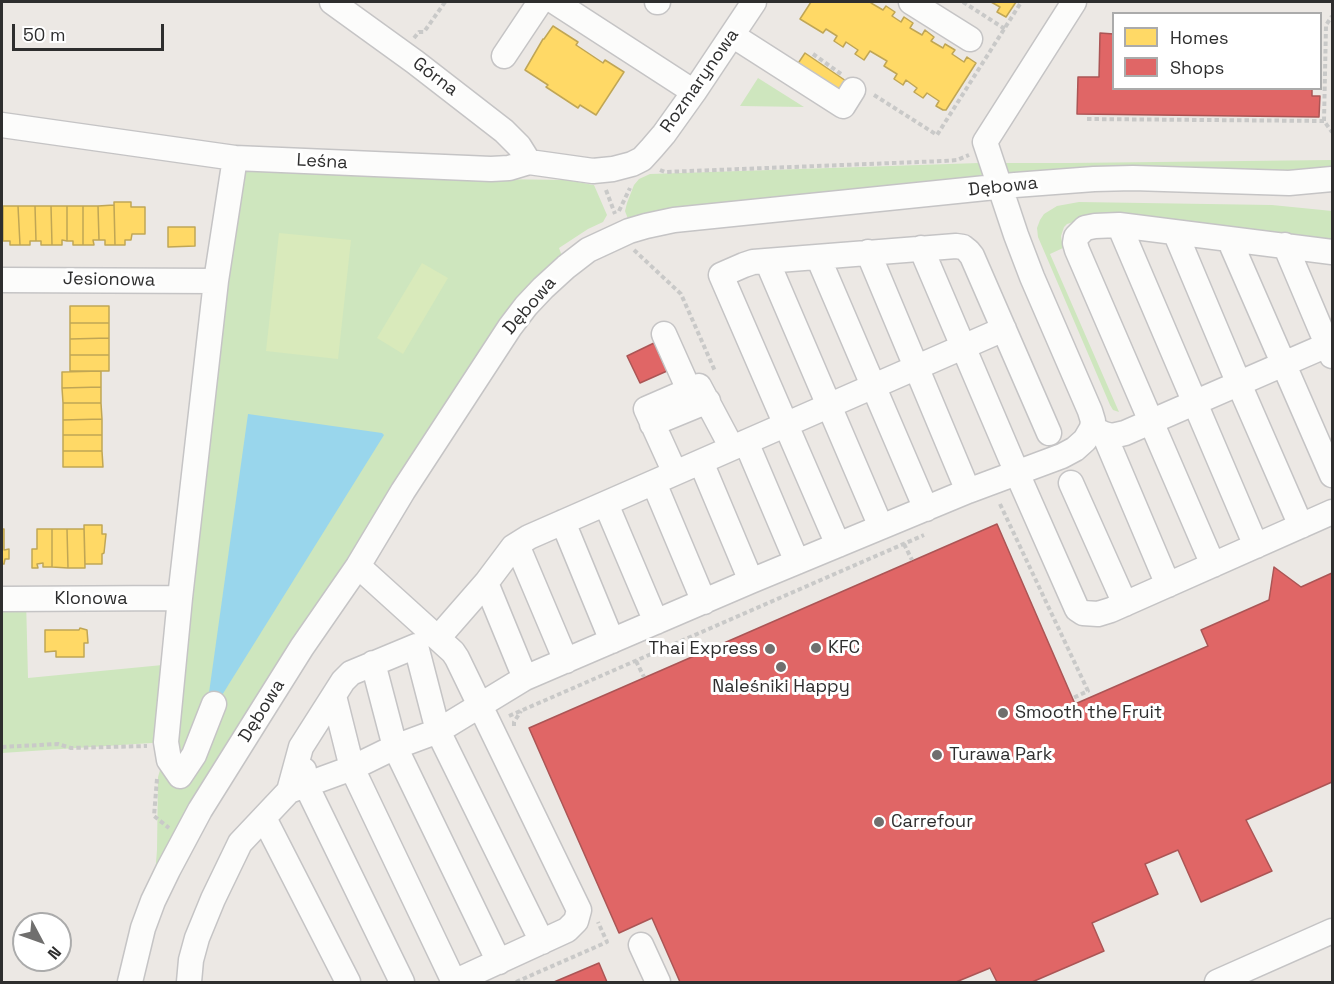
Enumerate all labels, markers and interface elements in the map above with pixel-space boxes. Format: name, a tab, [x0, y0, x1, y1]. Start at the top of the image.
scale bar	[15, 12, 166, 50]
legend	[1112, 12, 1322, 90]
text: 50 m	[23, 23, 65, 46]
street label: Rozmarynowa	[656, 25, 744, 137]
text: Homes	[1170, 26, 1229, 49]
street label: Górna	[408, 53, 462, 101]
text: Shops	[1170, 56, 1224, 79]
street label: Leśna	[296, 150, 348, 174]
street label: Dębowa	[967, 173, 1039, 201]
street label: Jesionowa	[63, 268, 155, 292]
street label: Dębowa	[499, 273, 561, 339]
street label: Klonowa	[54, 588, 128, 610]
place label: KFC	[828, 637, 860, 659]
place label: Thai Express	[649, 638, 758, 660]
marker: KFC	[809, 641, 823, 655]
marker: Thai Express	[763, 642, 777, 656]
marker: Naleśniki Happy	[774, 660, 788, 674]
street label: Dębowa	[234, 676, 290, 746]
place label: Naleśniki Happy	[712, 676, 850, 698]
place label: Smooth the Fruit	[1015, 702, 1162, 724]
marker: Smooth the Fruit	[996, 706, 1010, 720]
place label: Turawa Park	[949, 744, 1053, 766]
marker: Turawa Park	[930, 748, 944, 762]
place label: Carrefour	[891, 811, 973, 833]
marker: Carrefour	[872, 815, 886, 829]
north arrow	[12, 912, 72, 972]
text: N	[43, 942, 66, 964]

